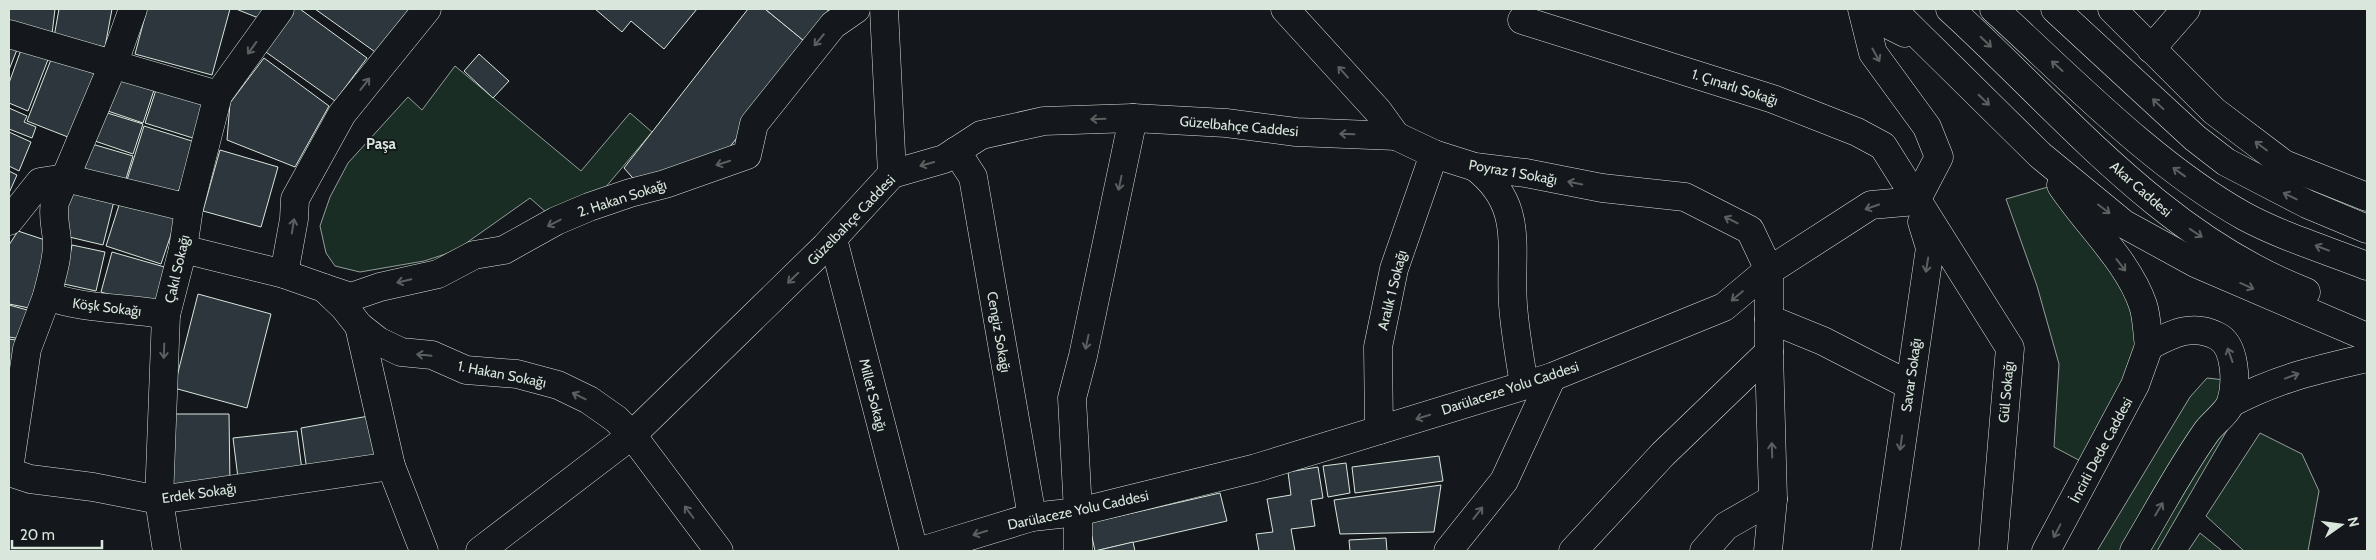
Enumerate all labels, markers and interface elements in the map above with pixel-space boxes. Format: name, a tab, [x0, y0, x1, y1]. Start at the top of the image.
one-way arrow	[814, 34, 825, 47]
one-way arrow	[1979, 36, 1992, 48]
one-way arrow	[247, 41, 257, 55]
one-way arrow	[1871, 48, 1881, 63]
one-way arrow	[2050, 60, 2063, 72]
one-way arrow	[1337, 65, 1349, 78]
street label: 1. Çınarlı Sokağı	[1690, 65, 1780, 109]
one-way arrow	[360, 77, 370, 91]
one-way arrow	[1978, 94, 1990, 107]
one-way arrow	[2152, 98, 2164, 110]
street label: Güzelbahçe Caddesi	[1179, 112, 1299, 140]
one-way arrow	[1090, 114, 1106, 124]
one-way arrow	[1339, 130, 1355, 139]
district label: Paşa	[366, 135, 397, 153]
one-way arrow	[2255, 141, 2268, 152]
street label: Poyraz 1 Sokağı	[1467, 155, 1559, 189]
street label: Akar Caddesi	[2106, 157, 2176, 221]
one-way arrow	[716, 158, 732, 168]
one-way arrow	[920, 159, 936, 169]
one-way arrow	[2173, 167, 2187, 177]
street label: Güzelbahçe Caddesi	[803, 171, 899, 269]
one-way arrow	[1114, 174, 1124, 190]
street label: 2. Hakan Sokağı	[575, 175, 669, 221]
one-way arrow	[1567, 177, 1583, 187]
one-way arrow	[2283, 191, 2298, 200]
one-way arrow	[1865, 203, 1880, 212]
one-way arrow	[2098, 203, 2111, 214]
one-way arrow	[1723, 215, 1738, 225]
one-way arrow	[288, 218, 298, 234]
one-way arrow	[547, 219, 562, 228]
one-way arrow	[2189, 228, 2203, 238]
street label: Çakıl Sokağı	[160, 233, 194, 305]
one-way arrow	[2315, 243, 2330, 252]
street label: Aralık 1 Sokağı	[1373, 248, 1411, 332]
one-way arrow	[1922, 257, 1932, 273]
one-way arrow	[2116, 258, 2127, 271]
one-way arrow	[787, 272, 800, 284]
one-way arrow	[397, 277, 413, 286]
one-way arrow	[2239, 282, 2254, 292]
street label: Cengiz Sokağı	[983, 290, 1015, 374]
one-way arrow	[1731, 290, 1744, 301]
street label: Köşk Sokağı	[72, 294, 142, 320]
one-way arrow	[1081, 334, 1091, 350]
street label: Savar Sokağı	[1897, 337, 1925, 413]
one-way arrow	[160, 343, 169, 359]
one-way arrow	[2225, 348, 2234, 363]
one-way arrow	[417, 350, 433, 360]
street label: 1. Hakan Sokağı	[456, 357, 548, 391]
street label: Millet Sokağı	[855, 357, 891, 433]
street label: Darülaceze Yolu Caddesi	[1439, 357, 1581, 419]
street label: Gül Sokağı	[1994, 360, 2018, 424]
one-way arrow	[2283, 371, 2299, 380]
one-way arrow	[572, 390, 587, 400]
street label: İncirli Dede Caddesi	[2066, 394, 2136, 506]
one-way arrow	[1416, 412, 1432, 422]
one-way arrow	[1896, 435, 1906, 451]
one-way arrow	[1767, 442, 1777, 458]
street label: Erdek Sokağı	[161, 479, 237, 507]
street label: Darülaceze Yolu Caddesi	[1006, 486, 1150, 534]
north arrow	[2316, 500, 2366, 550]
one-way arrow	[2154, 503, 2164, 517]
one-way arrow	[684, 506, 695, 519]
one-way arrow	[1473, 507, 1484, 520]
text: N	[2344, 515, 2364, 529]
scale bar	[12, 518, 102, 550]
one-way arrow	[2052, 523, 2062, 537]
text: 20 m	[20, 526, 55, 544]
one-way arrow	[972, 529, 988, 539]

